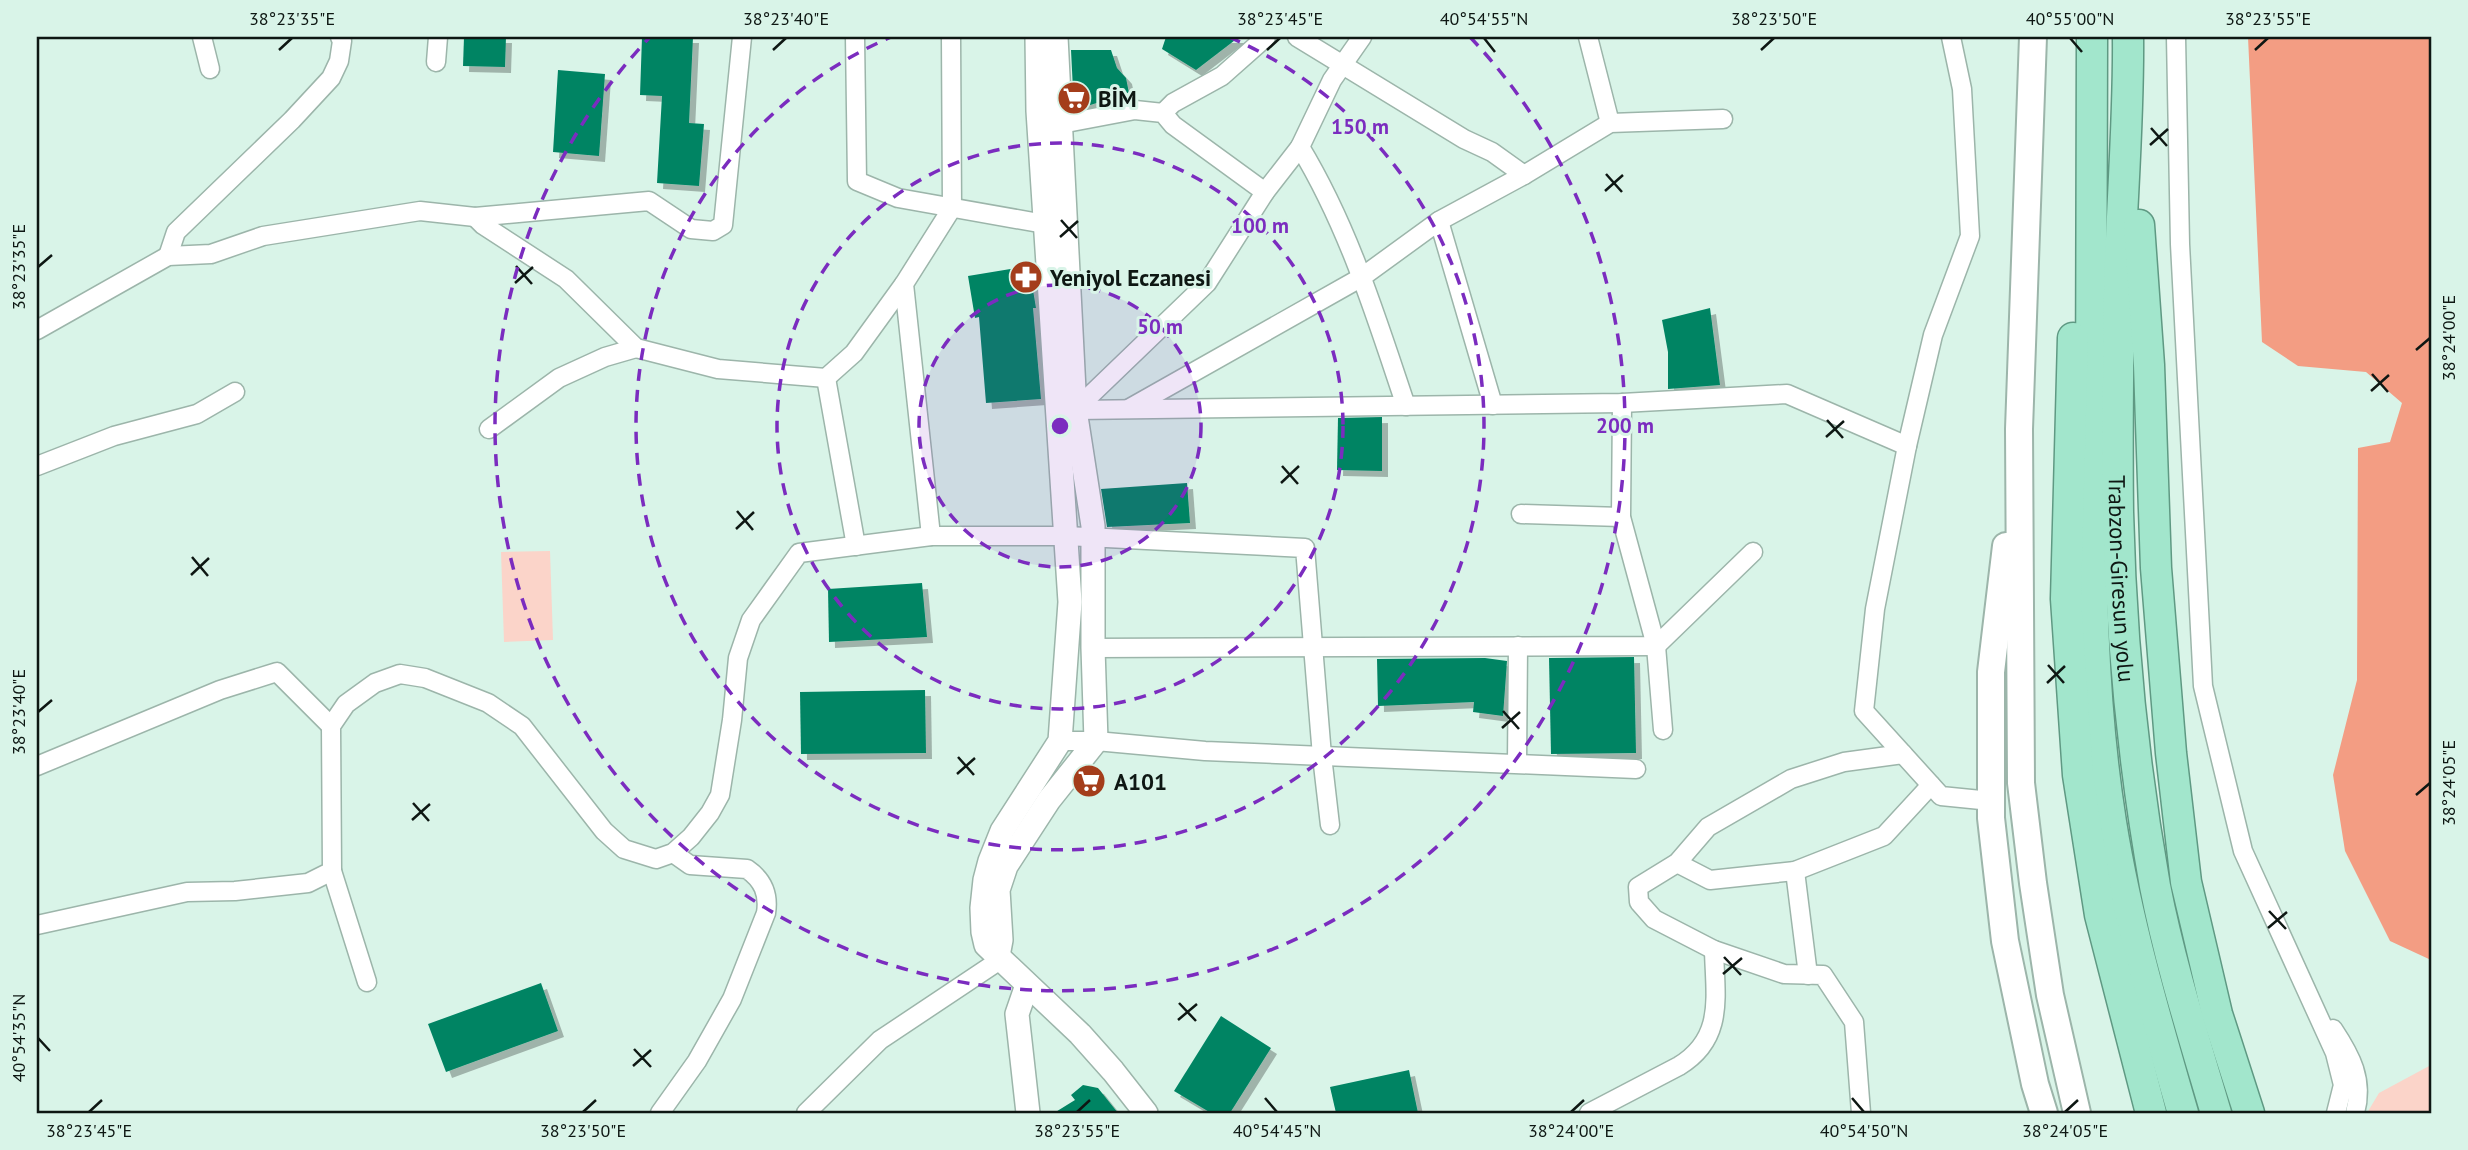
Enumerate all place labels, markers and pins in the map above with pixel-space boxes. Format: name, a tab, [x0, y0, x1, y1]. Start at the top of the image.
supermarket icon: BİM	[1055, 79, 1093, 117]
place label: BİM	[1098, 84, 1137, 113]
pharmacy icon: Yeniyol Eczanesi	[1007, 258, 1045, 296]
place label: Yeniyol Eczanesi	[1049, 263, 1211, 292]
centre of rings	[1048, 414, 1072, 438]
supermarket icon: A101	[1070, 762, 1108, 800]
place label: A101	[1114, 767, 1167, 796]

